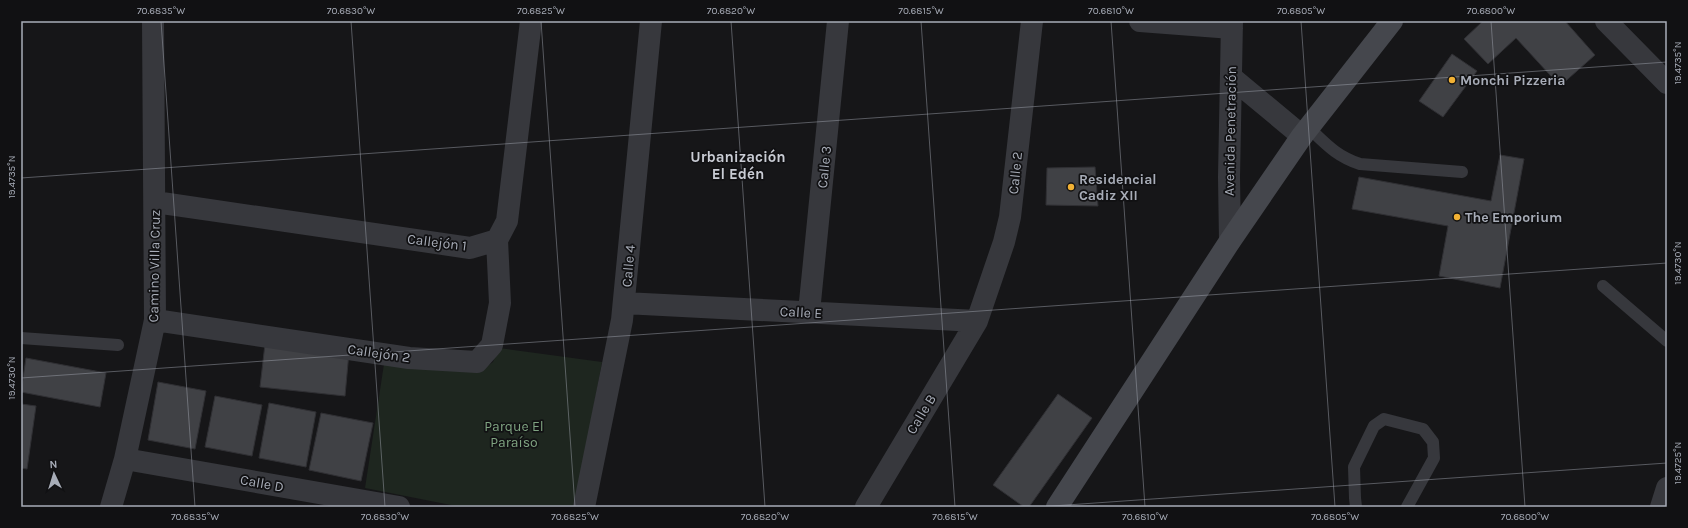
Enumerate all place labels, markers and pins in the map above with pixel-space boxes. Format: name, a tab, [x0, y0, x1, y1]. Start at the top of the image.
place label: Monchi Pizzeria	[1460, 72, 1565, 89]
marker: Monchi Pizzeria	[1447, 75, 1457, 85]
place label: Residencial Cadiz XII	[1079, 171, 1157, 204]
marker: Residencial Cadiz XII	[1066, 182, 1076, 192]
place label: The Emporium	[1465, 209, 1562, 226]
marker: The Emporium	[1452, 212, 1462, 222]

